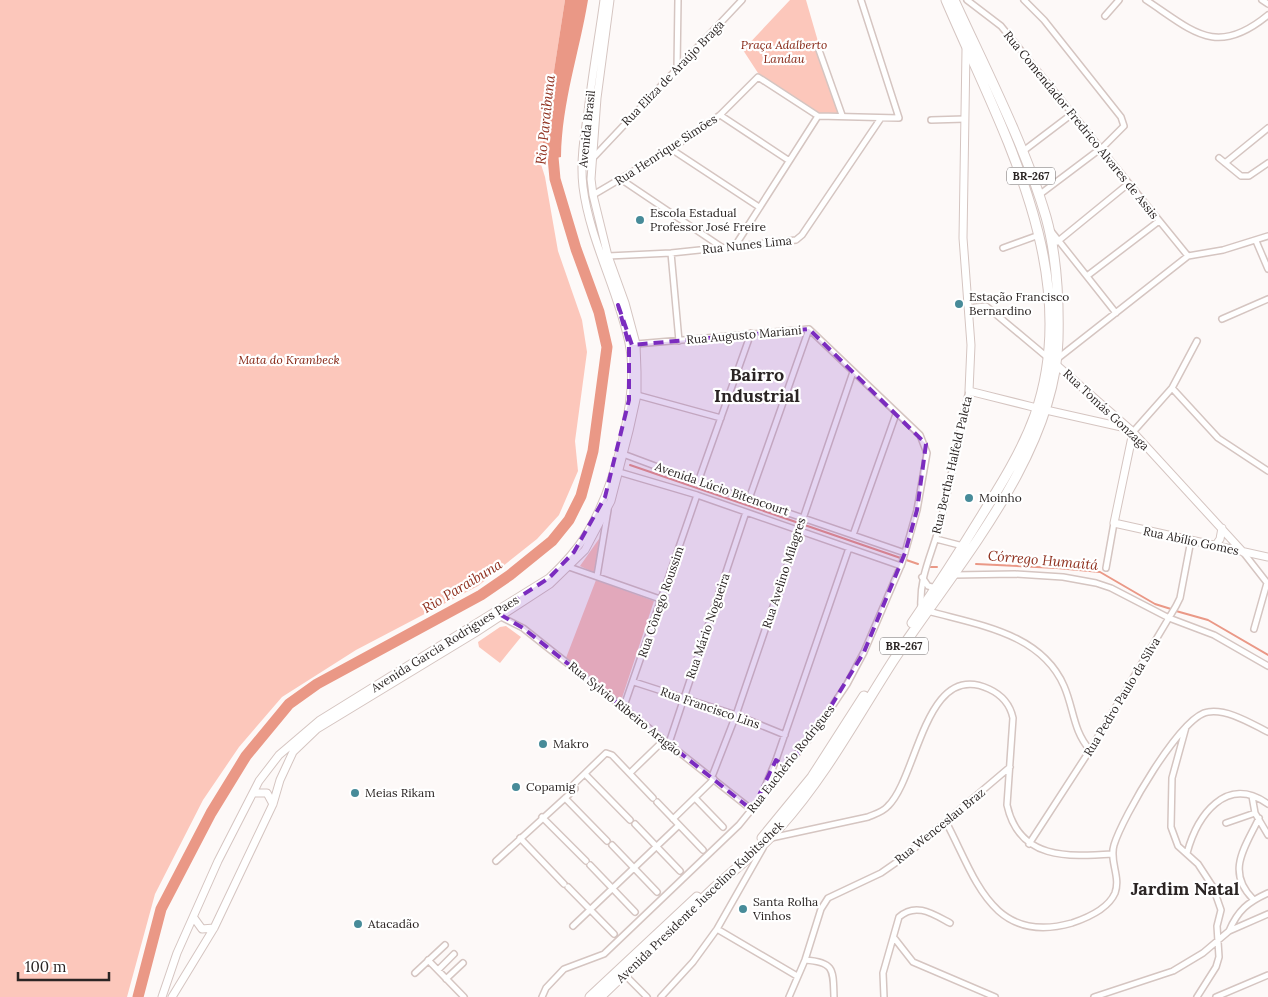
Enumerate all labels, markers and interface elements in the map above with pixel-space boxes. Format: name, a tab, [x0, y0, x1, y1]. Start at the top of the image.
street label: Rua Eliza de Araújo Braga	[618, 17, 727, 129]
street label: Rua Comendador Fredrico Alvares de Assis	[1001, 28, 1162, 222]
park label: Praça Adalberto Landau	[741, 37, 827, 66]
water label: Rio Paraibuna	[531, 74, 559, 166]
street label: Avenida Brasil	[575, 89, 598, 169]
street label: Rua Henrique Simões	[612, 111, 720, 188]
road number: BR-267	[1007, 168, 1055, 185]
place label: Escola Estadual Professor José Freire	[650, 205, 767, 234]
marker: Escola Estadual Professor José Freire	[634, 214, 646, 226]
street label: Rua Nunes Lima	[701, 232, 793, 257]
place label: Estação Francisco Bernardino	[969, 289, 1069, 318]
marker: Estação Francisco Bernardino	[953, 298, 965, 310]
street label: Rua Augusto Mariani	[686, 322, 802, 347]
park label: Mata do Krambeck	[238, 352, 340, 367]
district label: Bairro Industrial	[714, 363, 800, 407]
street label: Rua Tomás Gonzaga	[1060, 366, 1153, 453]
street label: Rua Bertha Halfeld Paleta	[928, 394, 975, 535]
street label: Avenida Lúcio Bitencourt	[652, 458, 791, 519]
place label: Moinho	[979, 490, 1022, 505]
marker: Moinho	[963, 492, 975, 504]
street label: Rua Avelino Milagres	[759, 515, 809, 630]
street label: Rua Abílio Gomes	[1142, 523, 1241, 558]
street label: Rua Cônego Roussim	[634, 544, 687, 660]
water label: Córrego Humaitá	[987, 546, 1099, 574]
water label: Rio Paraibuna	[419, 555, 506, 617]
street label: Rua Mário Nogueira	[682, 571, 733, 681]
street label: Avenida Garcia Rodrigues Paes	[367, 592, 522, 696]
street label: Rua Pedro Paulo da Silva	[1080, 635, 1163, 759]
road number: BR-267	[880, 637, 928, 654]
street label: Rua Sylvio Ribeiro Aragão	[566, 658, 685, 759]
street label: Rua Francisco Lins	[659, 683, 762, 732]
street label: Rua Euchério Rodrigues	[744, 701, 838, 816]
place label: Makro	[553, 736, 589, 751]
marker: Makro	[537, 738, 549, 750]
place label: Copamig	[526, 779, 576, 794]
marker: Copamig	[510, 781, 522, 793]
street label: Rua Wenceslau Braz	[891, 784, 988, 867]
place label: Meias Rikam	[365, 785, 435, 800]
marker: Meias Rikam	[349, 787, 361, 799]
street label: Avenida Presidente Juscelino Kubitschek	[612, 817, 787, 986]
district label: Jardim Natal	[1131, 877, 1240, 900]
place label: Santa Rolha Vinhos	[752, 894, 818, 923]
marker: Santa Rolha Vinhos	[737, 903, 749, 915]
place label: Atacadão	[367, 916, 419, 931]
marker: Atacadão	[352, 918, 364, 930]
scale bar	[18, 950, 109, 982]
text: 100 m	[25, 957, 66, 976]

